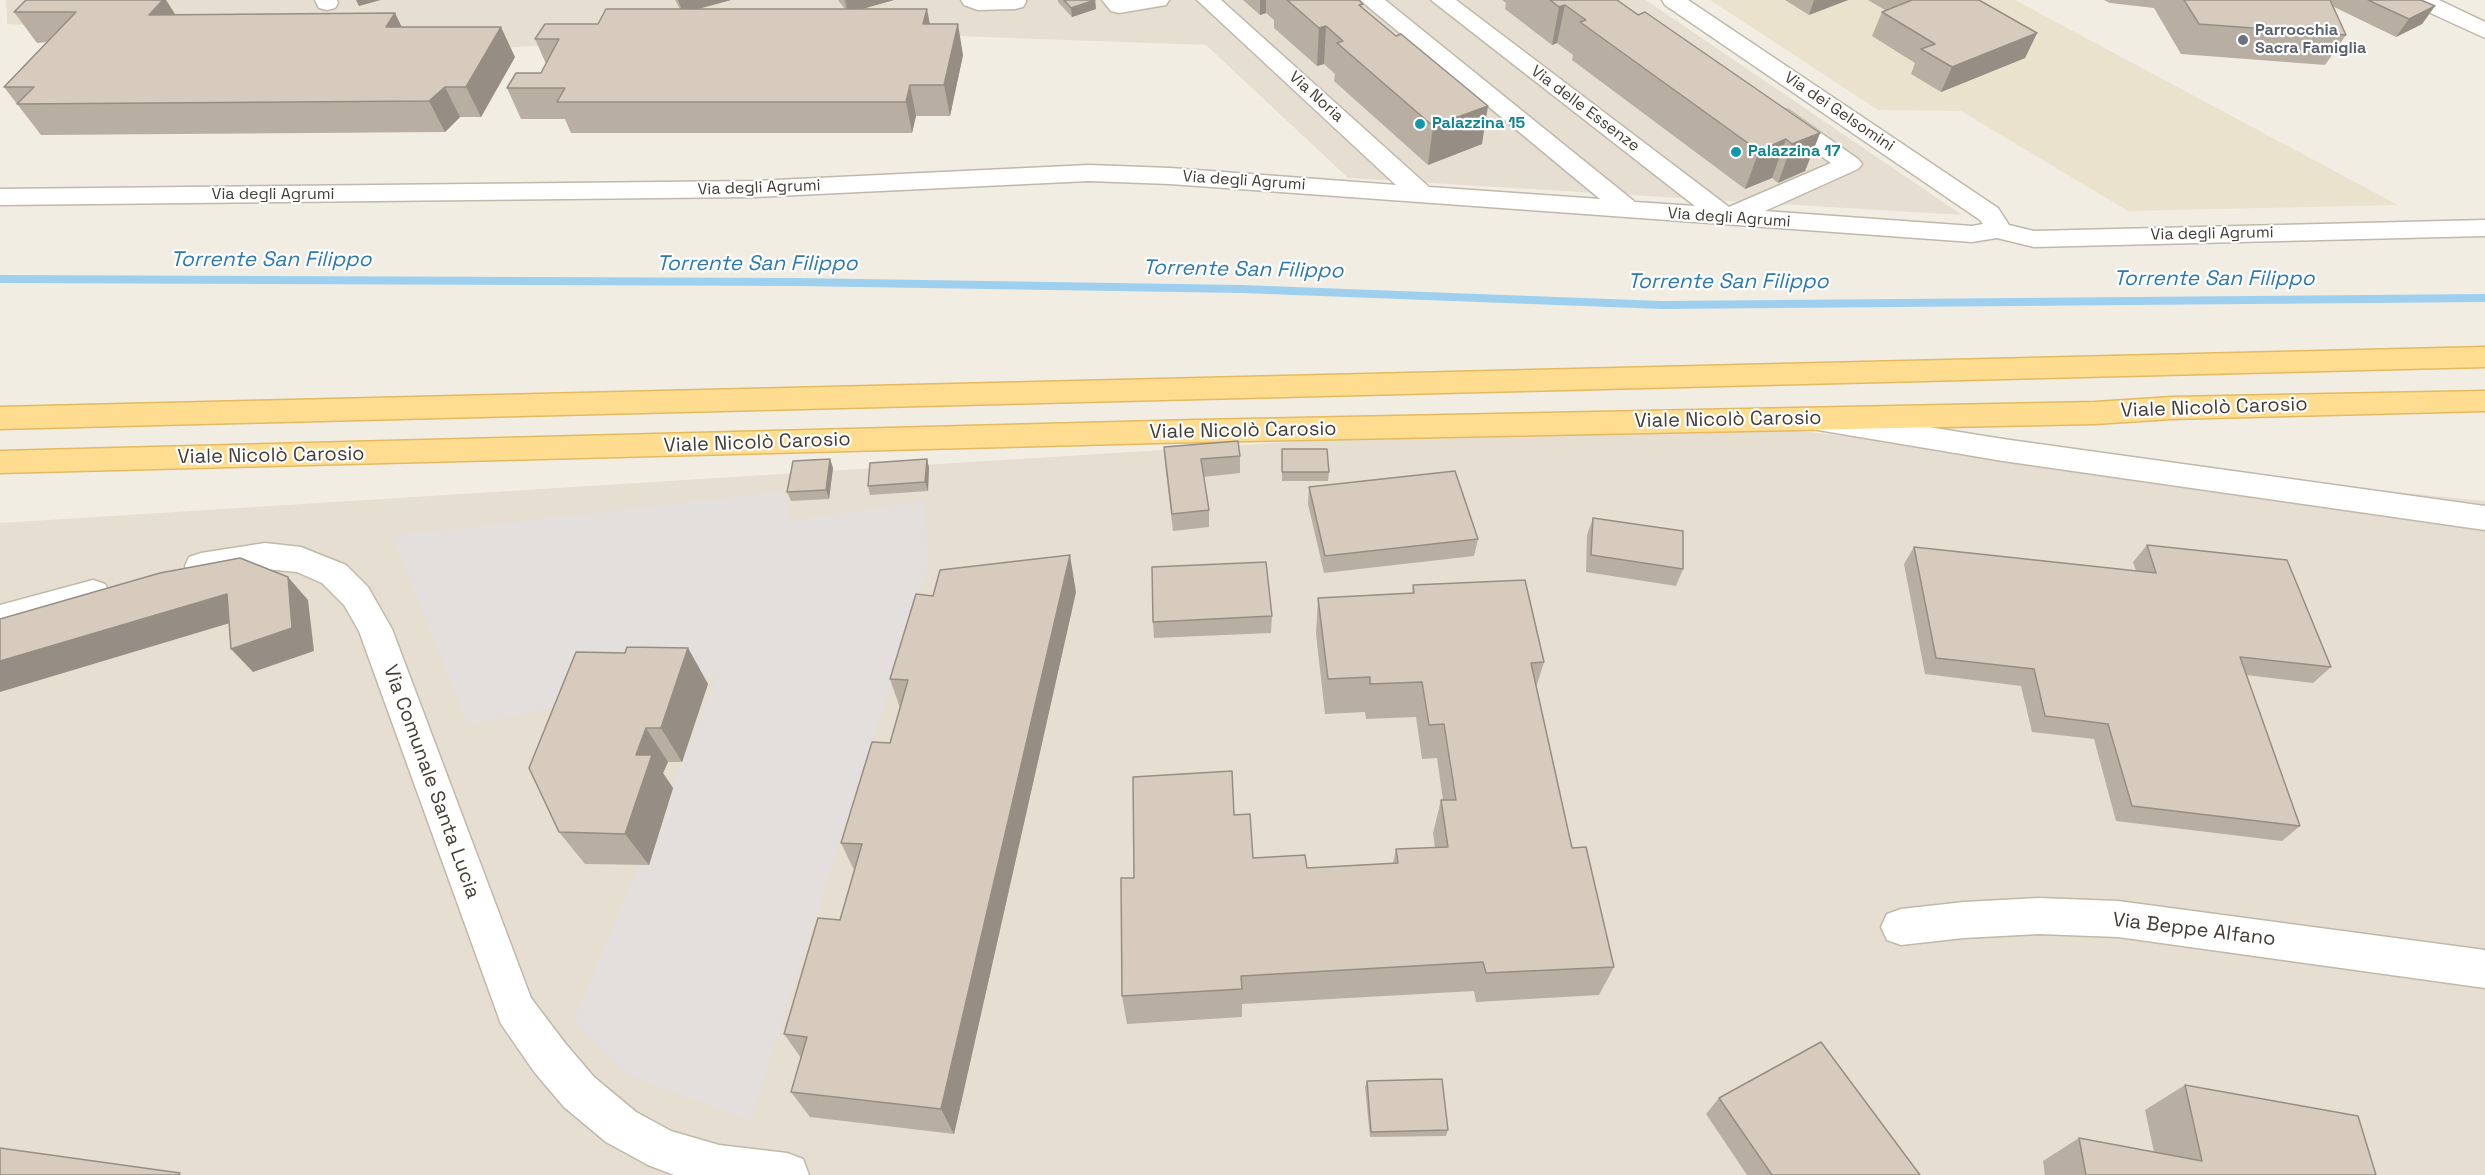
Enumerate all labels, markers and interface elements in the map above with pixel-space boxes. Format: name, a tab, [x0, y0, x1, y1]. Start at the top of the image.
place label: Parrocchia Sacra Famiglia	[2255, 21, 2366, 59]
marker: Parrocchia Sacra Famiglia	[2236, 33, 2250, 47]
street label: Via delle Essenze	[1527, 62, 1643, 156]
street label: Via Noria	[1285, 68, 1347, 126]
street label: Via dei Gelsomini	[1780, 68, 1898, 156]
place label: Palazzina 15	[1432, 114, 1525, 134]
marker: Palazzina 15	[1413, 117, 1427, 131]
place label: Palazzina 17	[1748, 142, 1840, 162]
marker: Palazzina 17	[1729, 145, 1743, 159]
street label: Via degli Agrumi	[1182, 167, 1306, 195]
street label: Via degli Agrumi	[697, 176, 821, 200]
street label: Via degli Agrumi	[212, 185, 334, 205]
street label: Via degli Agrumi	[1667, 204, 1791, 232]
street label: Via degli Agrumi	[2150, 223, 2274, 245]
water label: Torrente San Filippo	[171, 247, 371, 273]
water label: Torrente San Filippo	[657, 251, 857, 277]
water label: Torrente San Filippo	[1142, 256, 1344, 284]
water label: Torrente San Filippo	[2114, 266, 2314, 292]
water label: Torrente San Filippo	[1628, 269, 1828, 295]
street label: Viale Nicolò Carosio	[2120, 393, 2308, 423]
street label: Viale Nicolò Carosio	[1634, 406, 1822, 434]
street label: Viale Nicolò Carosio	[1149, 417, 1337, 445]
street label: Viale Nicolò Carosio	[663, 428, 851, 458]
street label: Viale Nicolò Carosio	[177, 442, 365, 470]
street label: Via Comunale Santa Lucia	[377, 662, 485, 902]
street label: Via Beppe Alfano	[2111, 908, 2277, 952]

